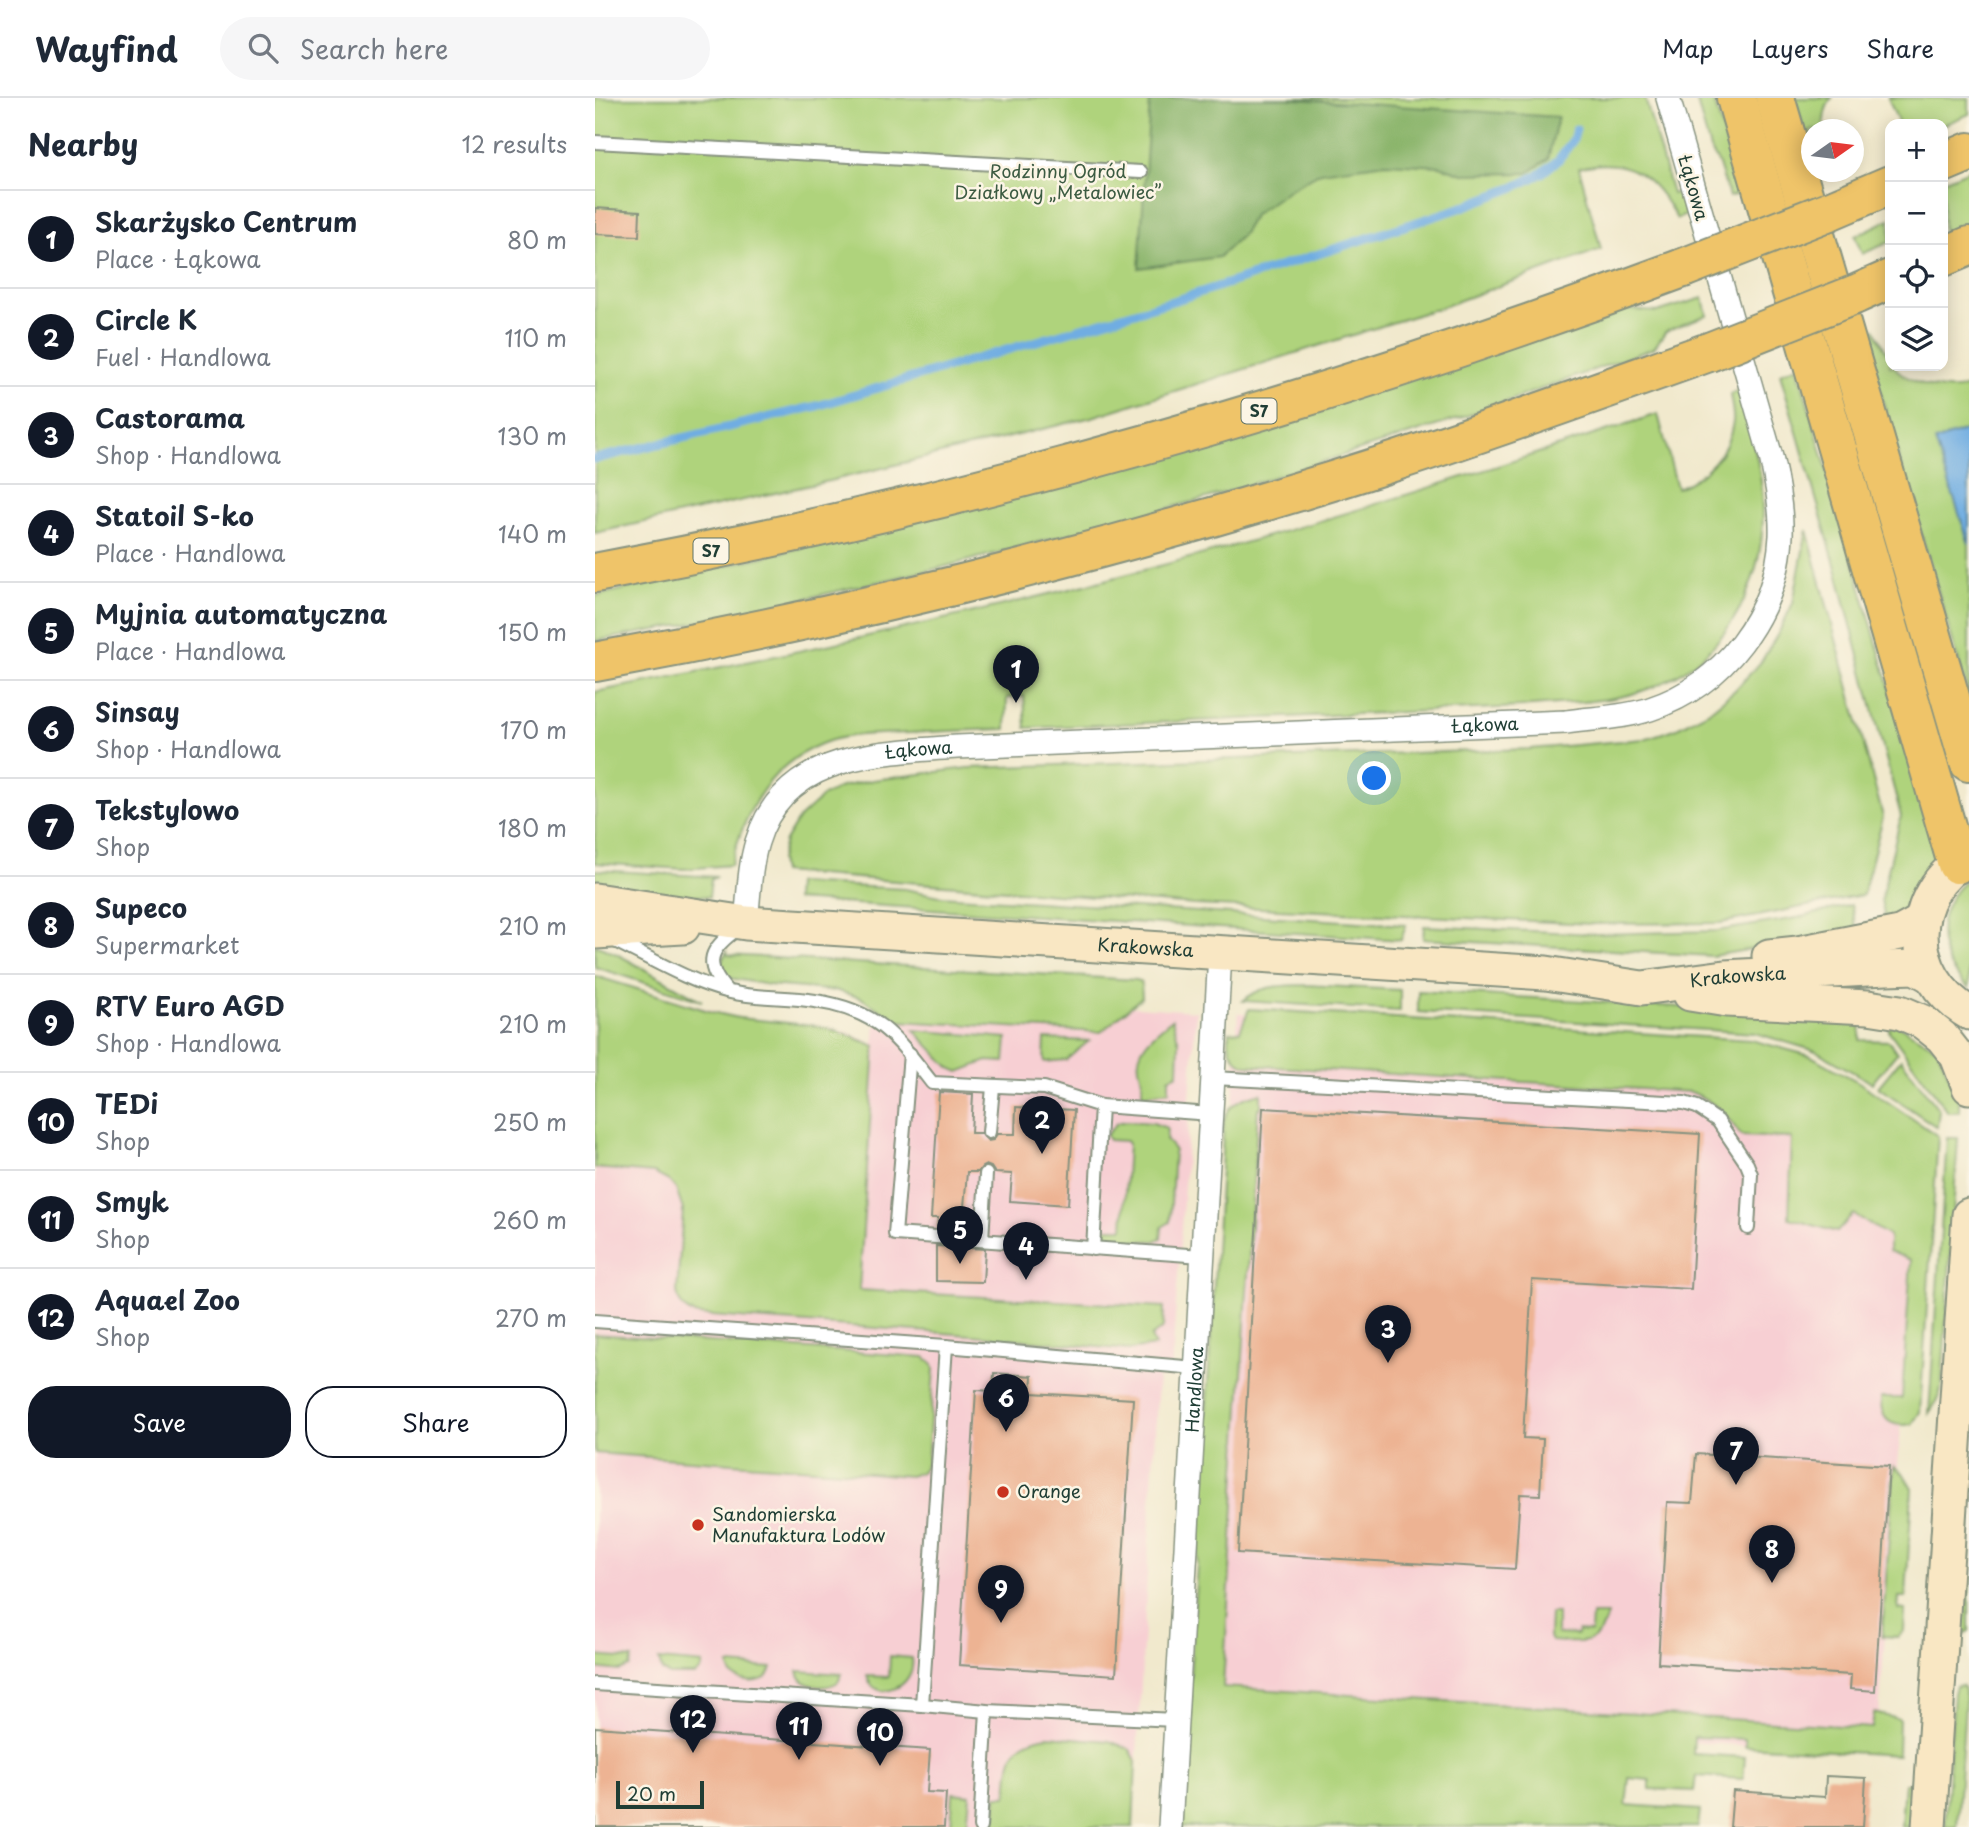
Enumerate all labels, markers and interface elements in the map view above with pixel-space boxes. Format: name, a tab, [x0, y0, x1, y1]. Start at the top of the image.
search box	[220, 17, 710, 80]
text: Wayfind	[35, 23, 178, 73]
icon: search	[244, 29, 282, 67]
text: Search here	[300, 29, 448, 68]
text: Map	[1662, 30, 1713, 66]
text: Layers	[1751, 30, 1828, 66]
text: Share	[1866, 30, 1934, 66]
north arrow	[1801, 119, 1864, 182]
map controls	[1885, 119, 1948, 371]
button: +	[1885, 119, 1948, 182]
text: Nearby	[28, 121, 138, 166]
text: 12 results	[461, 126, 567, 161]
street label: Łąkowa	[1672, 151, 1717, 224]
park label: Rodzinny Ogród Działkowy „Metalowiec”	[954, 157, 1162, 205]
button: −	[1885, 182, 1948, 245]
text: Skarżysko Centrum	[95, 202, 357, 241]
text: 1	[46, 222, 57, 257]
text: 80 m	[507, 222, 567, 257]
text: Place · Łąkowa	[95, 241, 261, 276]
button: locate	[1885, 245, 1948, 308]
text: Circle K	[95, 300, 197, 339]
button: layers	[1885, 308, 1948, 371]
text: 2	[43, 320, 59, 355]
text: 110 m	[505, 320, 567, 355]
text: Fuel · Handlowa	[95, 339, 271, 374]
text: Castorama	[95, 398, 245, 437]
road number: S7	[1241, 398, 1277, 424]
text: 3	[43, 418, 59, 453]
text: 130 m	[497, 418, 567, 453]
text: Shop · Handlowa	[95, 437, 281, 472]
text: Statoil S-ko	[95, 496, 254, 535]
text: 4	[43, 516, 59, 551]
text: 140 m	[498, 516, 567, 551]
text: Place · Handlowa	[95, 535, 285, 570]
road number: S7	[694, 538, 729, 564]
text: Myjnia automatyczna	[95, 594, 387, 633]
text: 5	[44, 614, 58, 649]
text: 150 m	[498, 614, 567, 649]
text: Place · Handlowa	[95, 633, 285, 668]
pin: 1	[993, 645, 1039, 703]
text: Sinsay	[95, 692, 180, 731]
street label: Łąkowa	[1450, 709, 1520, 739]
text: 6	[43, 712, 59, 747]
text: 170 m	[500, 712, 567, 747]
text: Shop · Handlowa	[95, 731, 281, 766]
street label: Łąkowa	[883, 732, 954, 765]
your location	[1357, 761, 1391, 795]
text: Tekstylowo	[95, 790, 239, 829]
text: 7	[44, 810, 58, 845]
text: 180 m	[498, 810, 567, 845]
text: Shop	[95, 829, 150, 864]
text: Supeco	[95, 888, 187, 927]
text: 8	[44, 908, 58, 943]
text: 210 m	[499, 908, 567, 943]
text: Supermarket	[95, 927, 239, 962]
street label: Krakowska	[1097, 930, 1195, 963]
street label: Krakowska	[1688, 959, 1787, 994]
text: RTV Euro AGD	[95, 986, 285, 1025]
text: 9	[44, 1006, 58, 1041]
text: 210 m	[499, 1006, 567, 1041]
text: Shop · Handlowa	[95, 1025, 281, 1060]
text: TEDi	[95, 1084, 158, 1123]
pin: 2	[1019, 1096, 1065, 1154]
text: 10	[37, 1104, 65, 1139]
text: 250 m	[493, 1104, 567, 1139]
text: Shop	[95, 1123, 150, 1158]
text: Smyk	[95, 1182, 169, 1221]
text: 11	[41, 1202, 61, 1237]
text: 260 m	[492, 1202, 567, 1237]
pin: 5	[937, 1206, 983, 1264]
text: Shop	[95, 1221, 150, 1256]
pin: 4	[1003, 1222, 1049, 1280]
text: Aquael Zoo	[95, 1280, 240, 1319]
text: 12	[37, 1300, 65, 1335]
text: 270 m	[495, 1300, 567, 1335]
pin: 3	[1365, 1305, 1411, 1363]
text: Shop	[95, 1319, 150, 1354]
street label: Handlowa	[1178, 1345, 1210, 1433]
pin: 6	[983, 1374, 1029, 1432]
button: Save	[28, 1386, 291, 1458]
button: Share	[305, 1386, 567, 1458]
pin: 7	[1713, 1427, 1759, 1485]
place label: Orange	[1017, 1477, 1081, 1504]
marker: Orange	[995, 1484, 1011, 1500]
place label: Sandomierska Manufaktura Lodów	[712, 1500, 885, 1548]
marker: Sandomierska Manufaktura Lodów	[690, 1517, 706, 1533]
pin: 8	[1749, 1525, 1795, 1583]
pin: 9	[978, 1565, 1024, 1623]
pin: 12	[670, 1695, 716, 1753]
pin: 11	[776, 1702, 822, 1760]
pin: 10	[857, 1708, 903, 1766]
scale bar	[616, 1778, 703, 1810]
text: 20 m	[627, 1779, 676, 1807]

